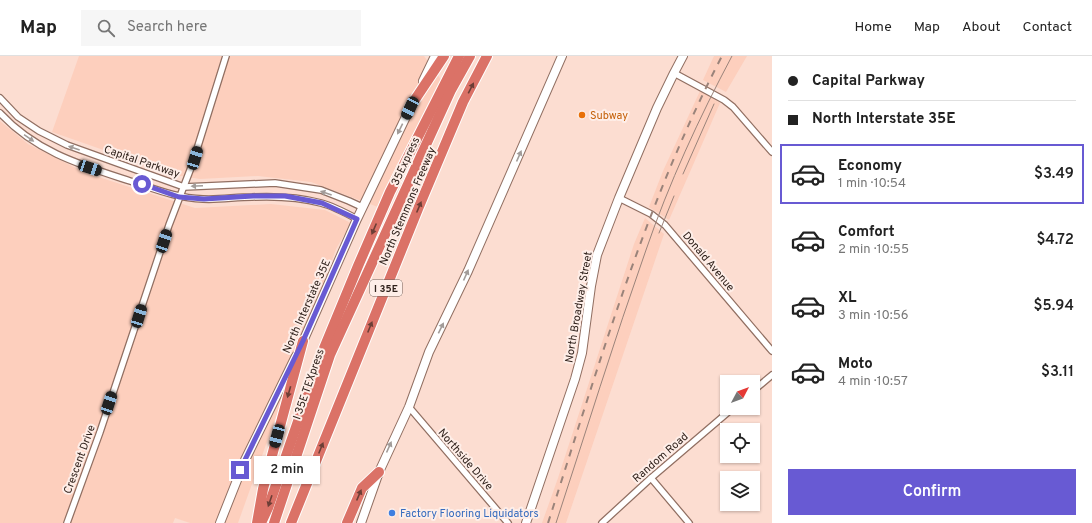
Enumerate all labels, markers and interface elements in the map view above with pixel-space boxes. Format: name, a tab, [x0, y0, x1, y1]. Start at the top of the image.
search box	[81, 10, 361, 46]
text: Map	[20, 16, 57, 40]
icon: search	[95, 17, 117, 39]
text: Search here	[127, 18, 207, 37]
text: Home	[855, 19, 892, 36]
text: Map	[914, 19, 940, 36]
text: About	[962, 19, 1001, 36]
text: Contact	[1023, 19, 1072, 36]
text: Capital Parkway	[812, 72, 925, 91]
one-way arrow	[468, 82, 474, 94]
car	[399, 95, 421, 121]
place label: Subway	[590, 109, 628, 123]
marker: Subway	[577, 110, 587, 120]
text: North Interstate 35E	[812, 110, 956, 129]
one-way arrow	[397, 123, 403, 135]
one-way arrow	[24, 134, 35, 142]
street label: 35Express	[389, 135, 423, 188]
street label: Capital Parkway	[102, 142, 182, 182]
one-way arrow	[68, 145, 80, 151]
car	[186, 145, 204, 171]
street label: North Stemmons Freeway	[377, 145, 439, 268]
one-way arrow	[516, 149, 522, 161]
icon: car	[790, 156, 826, 192]
text: Economy	[838, 157, 902, 176]
car	[77, 159, 103, 177]
text: $3.49	[1034, 165, 1074, 184]
route start	[133, 175, 151, 193]
text: 1 min · 10:54	[838, 176, 906, 192]
one-way arrow	[190, 183, 203, 189]
one-way arrow	[320, 189, 332, 195]
one-way arrow	[416, 200, 422, 212]
icon: car	[790, 222, 826, 258]
one-way arrow	[371, 223, 377, 235]
text: Comfort	[838, 223, 895, 242]
car	[155, 228, 173, 254]
street label: Donald Avenue	[679, 229, 737, 294]
text: $4.72	[1036, 231, 1074, 250]
text: 2 min · 10:55	[838, 242, 909, 258]
street label: North Broadway Street	[562, 250, 596, 364]
street label: North Interstate 35E	[280, 257, 334, 356]
one-way arrow	[463, 269, 469, 280]
road number: I 35E	[370, 280, 402, 296]
icon: car	[790, 288, 826, 324]
text: XL	[838, 289, 856, 308]
text: $5.94	[1034, 297, 1074, 316]
car	[130, 303, 148, 329]
text: 3 min · 10:56	[838, 308, 909, 324]
one-way arrow	[367, 321, 373, 333]
one-way arrow	[438, 322, 444, 334]
street label: I 35E TEXpress	[290, 347, 328, 422]
icon: car	[790, 354, 826, 390]
text: Moto	[838, 355, 873, 374]
text: $3.11	[1041, 363, 1074, 382]
text: 4 min · 10:57	[838, 374, 908, 390]
north arrow	[720, 375, 760, 415]
map controls	[720, 375, 760, 511]
one-way arrow	[286, 386, 292, 398]
car	[100, 390, 118, 416]
street label: Crescent Drive	[61, 423, 99, 496]
car	[268, 423, 286, 449]
button: locate	[720, 423, 760, 463]
street label: Northside Drive	[435, 426, 496, 493]
street label: Random Road	[630, 430, 691, 486]
one-way arrow	[319, 441, 325, 453]
one-way arrow	[387, 441, 393, 453]
callout: 2 min	[254, 456, 320, 484]
route end	[231, 461, 249, 479]
text: 2 min	[270, 462, 304, 478]
button: Confirm	[788, 469, 1076, 515]
button: layers	[720, 471, 760, 511]
one-way arrow	[356, 489, 362, 500]
one-way arrow	[267, 495, 273, 507]
place label: Factory Flooring Liquidators	[400, 507, 539, 521]
marker: Factory Flooring Liquidators	[387, 508, 397, 518]

